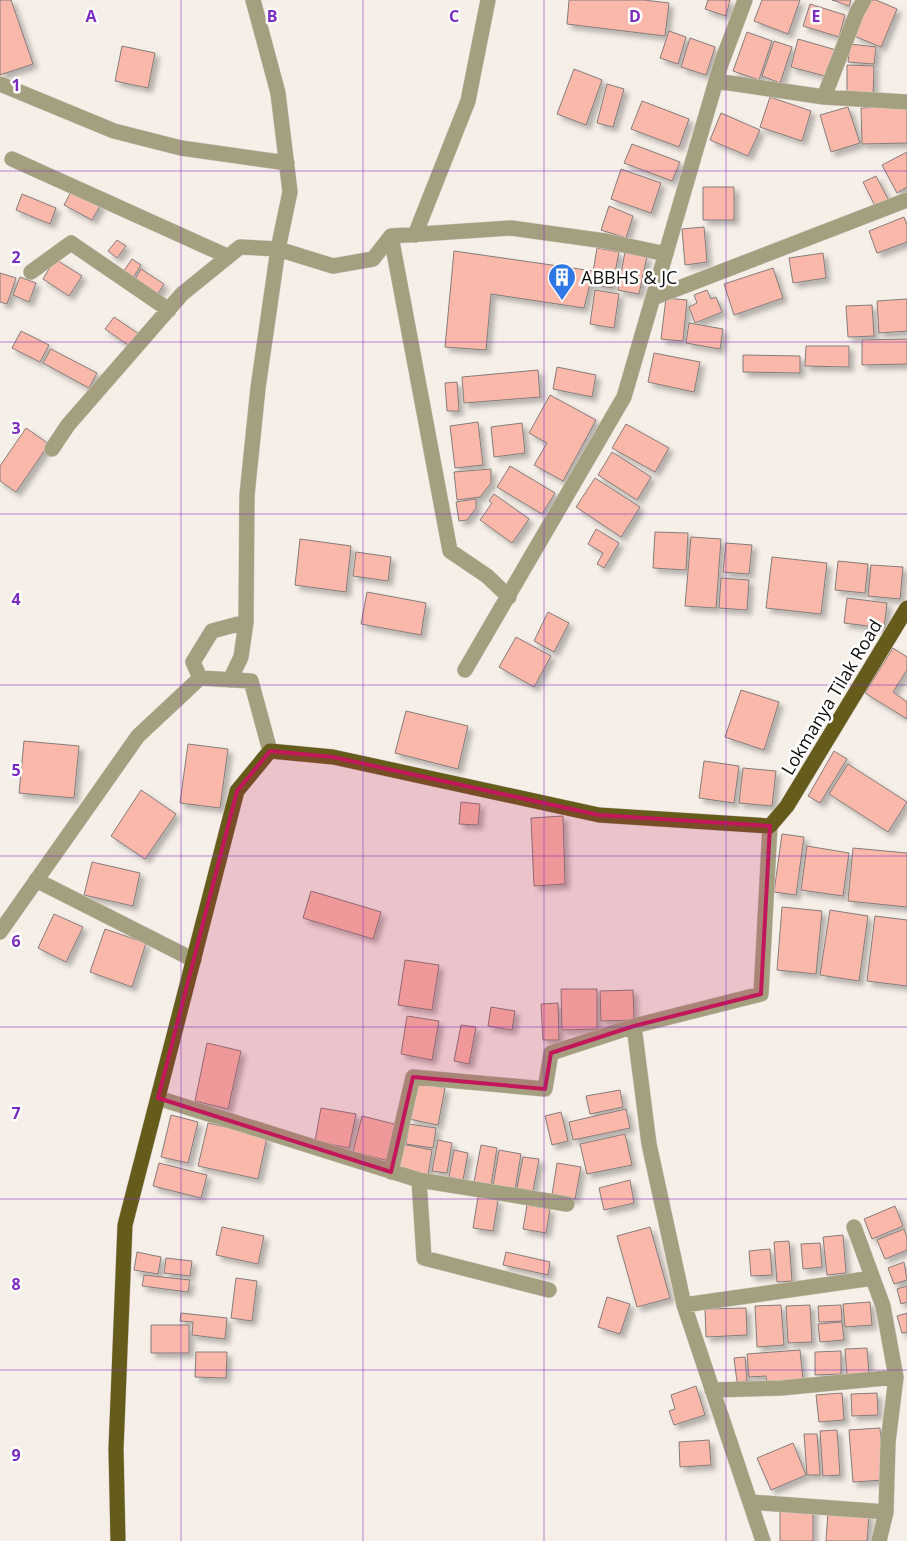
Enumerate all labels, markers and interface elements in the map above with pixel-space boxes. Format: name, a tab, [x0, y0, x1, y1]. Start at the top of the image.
text: A	[85, 5, 97, 27]
text: B	[267, 5, 277, 27]
text: C	[449, 5, 459, 27]
text: D	[629, 5, 641, 27]
text: E	[812, 5, 821, 27]
text: 1	[11, 74, 21, 96]
text: 2	[11, 246, 21, 268]
building icon: ABBHS & JC	[547, 262, 577, 301]
place label: ABBHS & JC	[581, 265, 677, 289]
text: 3	[11, 417, 21, 439]
text: 4	[11, 588, 21, 610]
street label: Lokmanya Tilak Road	[775, 615, 887, 779]
text: 5	[11, 759, 21, 781]
text: 6	[11, 930, 21, 952]
text: 7	[11, 1102, 21, 1124]
text: 8	[11, 1273, 21, 1295]
text: 9	[11, 1444, 21, 1466]

